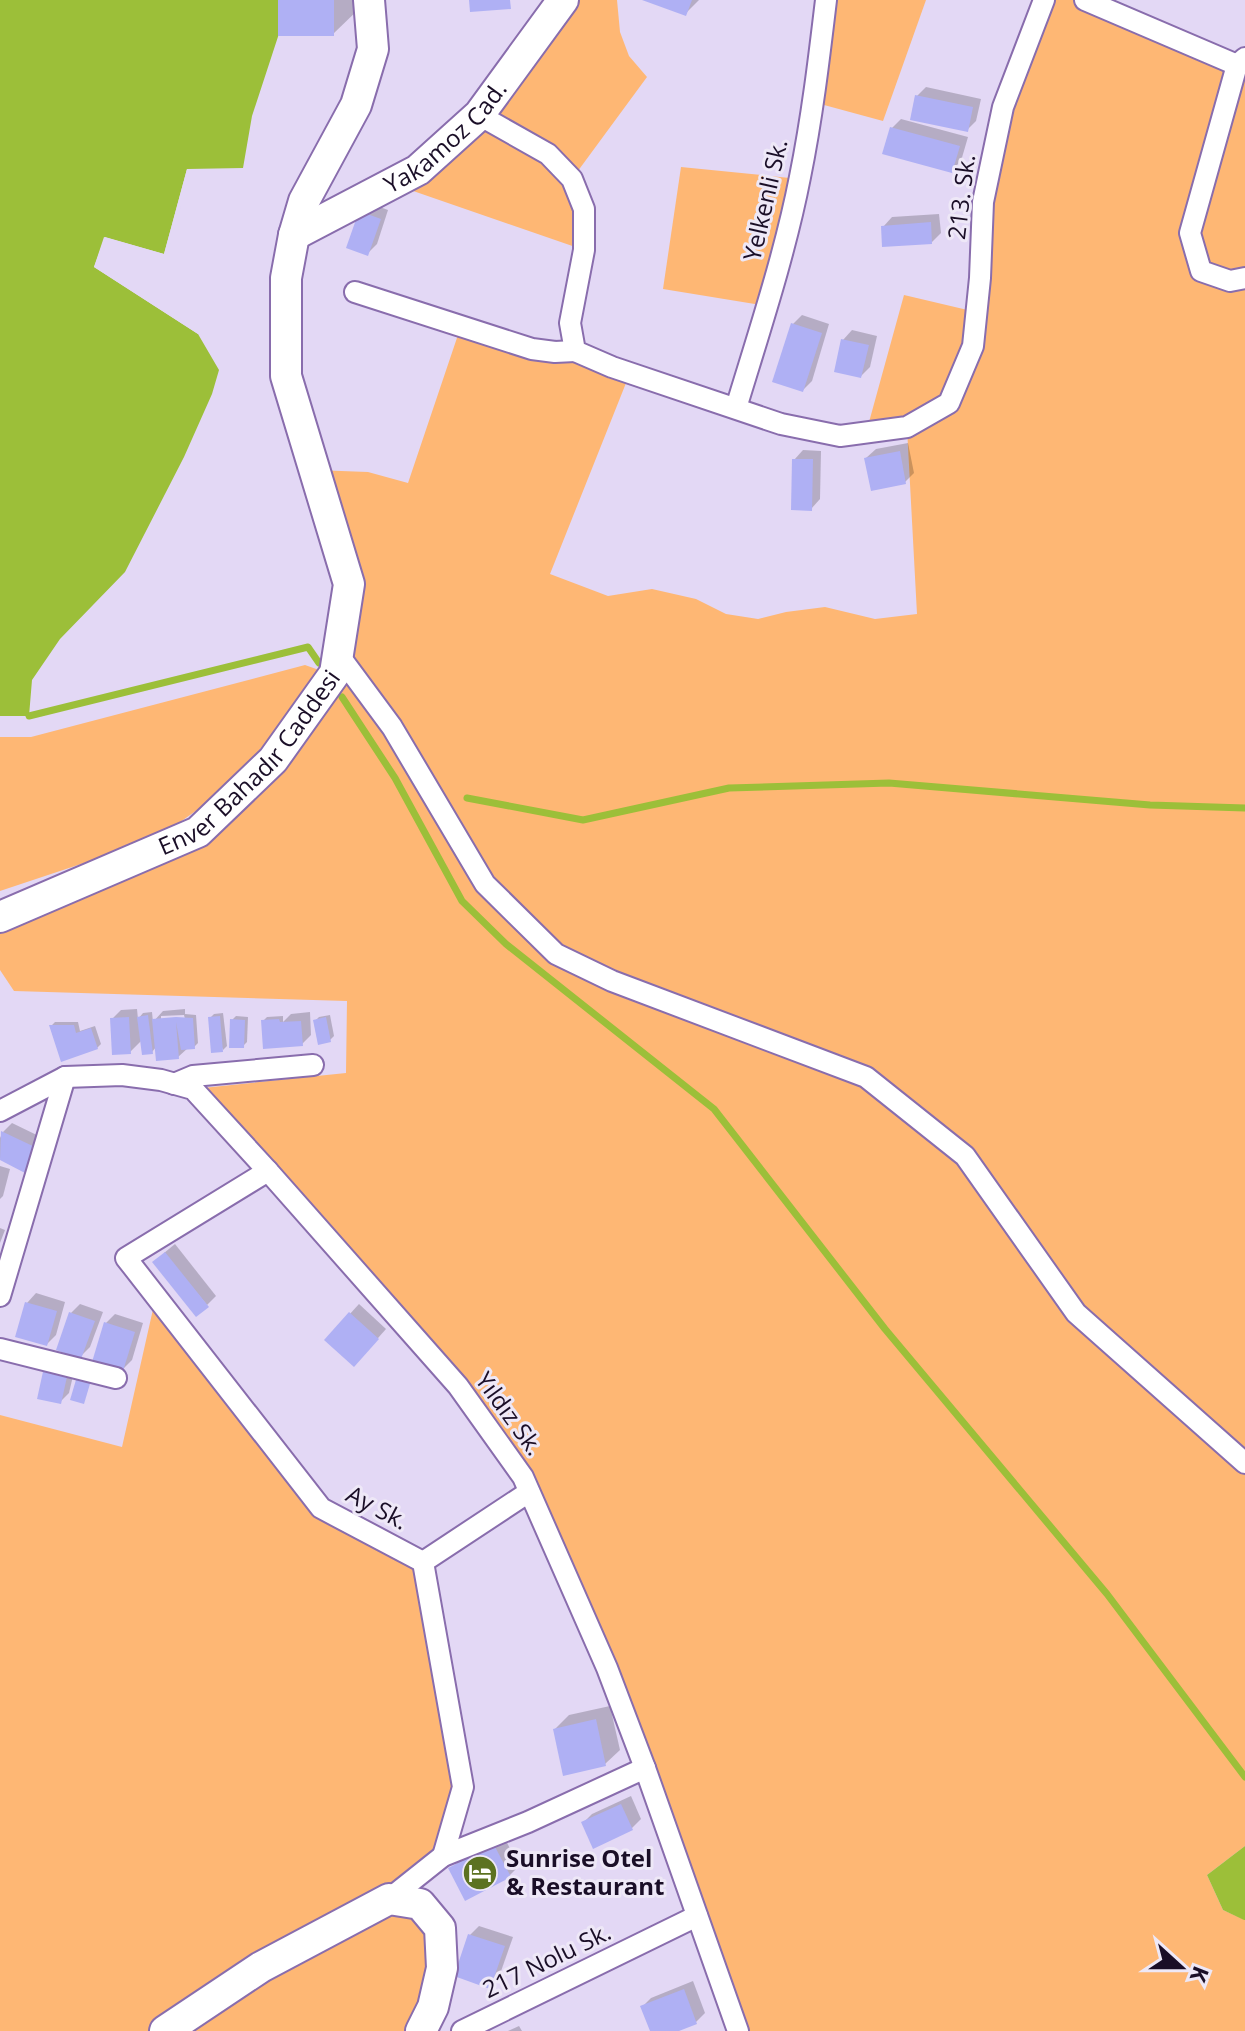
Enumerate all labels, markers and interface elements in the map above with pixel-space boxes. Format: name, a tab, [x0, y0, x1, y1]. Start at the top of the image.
street label: Yakamoz Cad.	[378, 74, 514, 200]
street label: Yelkenli Sk.	[734, 135, 795, 264]
street label: 213. Sk.	[939, 152, 982, 241]
street label: Enver Bahadır Caddesi	[153, 663, 347, 862]
street label: Yıldız Sk.	[469, 1365, 552, 1462]
street label: Ay Sk.	[341, 1477, 414, 1537]
place label: Sunrise Otel & Restaurant	[506, 1841, 664, 1902]
hotel icon: Sunrise Otel & Restaurant	[461, 1854, 499, 1892]
street label: 217 Nolu Sk.	[477, 1914, 616, 2005]
north arrow	[1141, 1927, 1221, 2007]
text: K	[1184, 1962, 1217, 1987]

